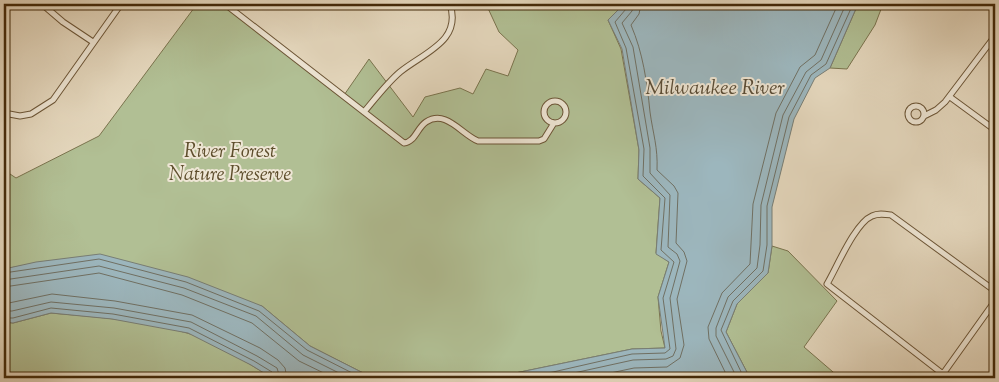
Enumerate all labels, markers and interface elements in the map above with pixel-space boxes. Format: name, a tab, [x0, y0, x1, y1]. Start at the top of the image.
water label: Milwaukee River	[645, 74, 785, 104]
park label: River Forest Nature Preserve	[169, 138, 291, 190]

